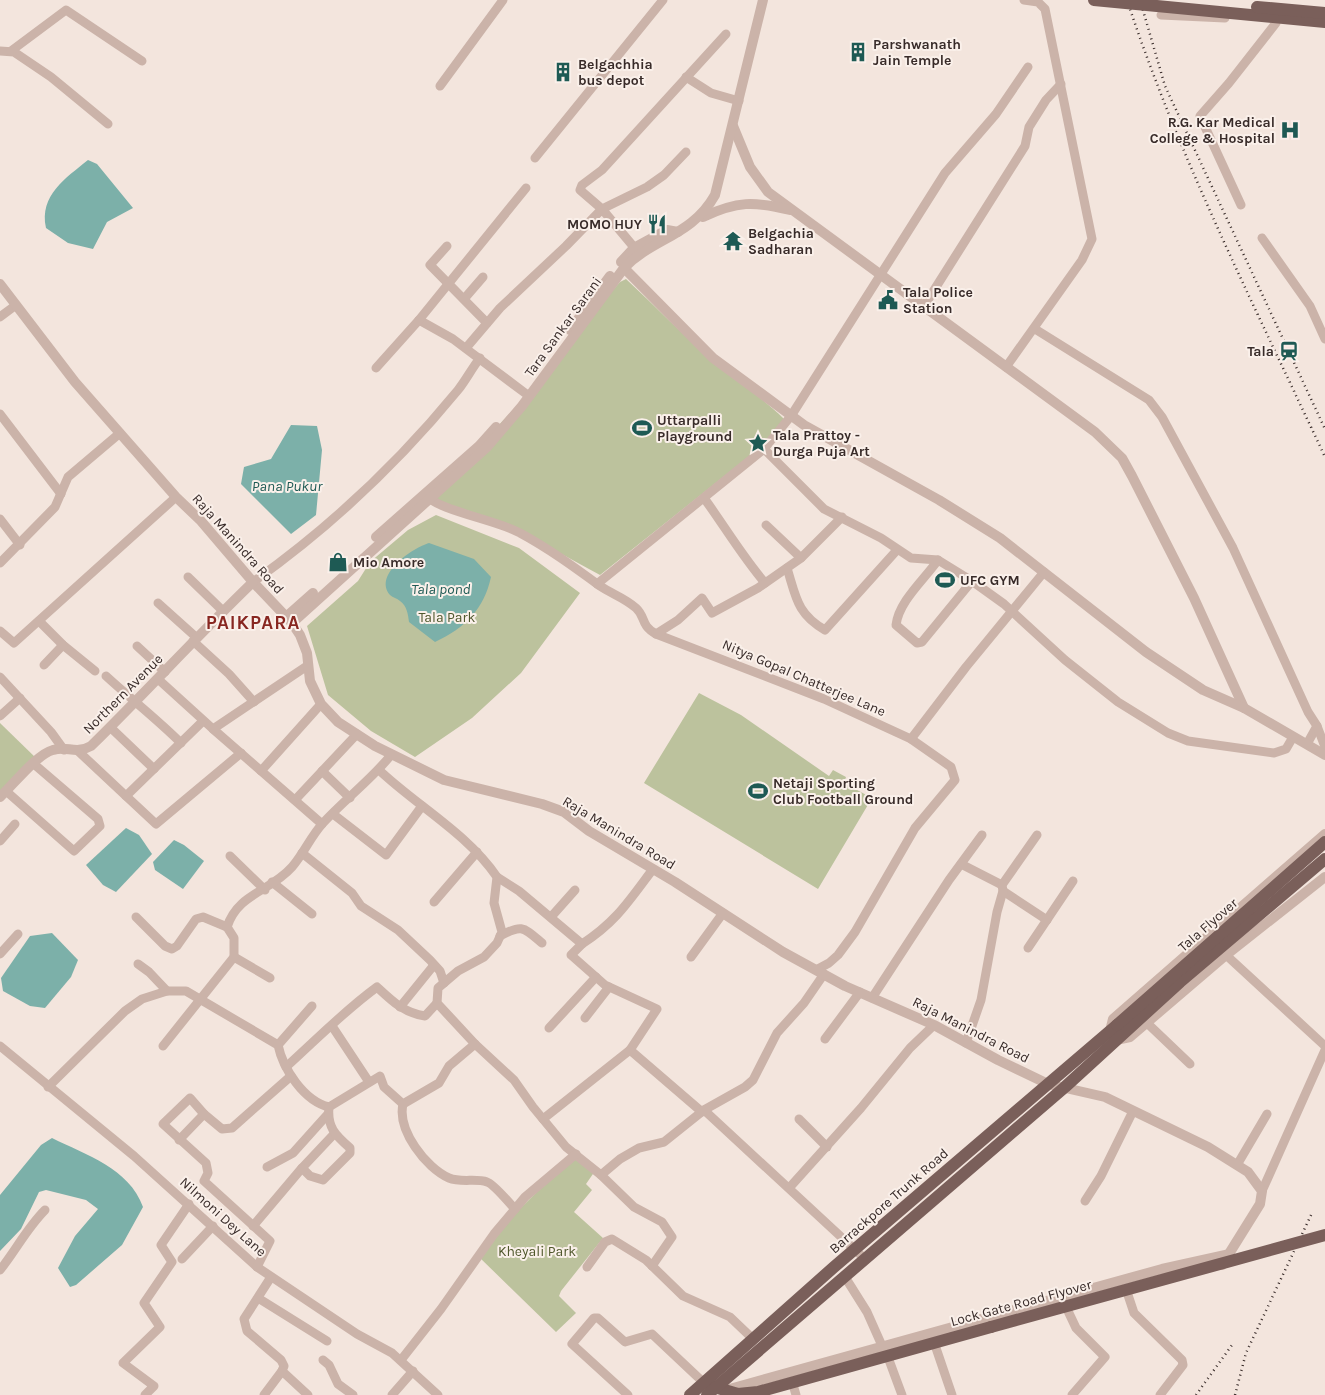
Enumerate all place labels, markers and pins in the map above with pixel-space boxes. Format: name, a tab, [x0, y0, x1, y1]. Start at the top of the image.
place label: Parshwanath Jain Temple	[873, 36, 961, 69]
building icon: Parshwanath Jain Temple	[847, 41, 869, 63]
place label: Belgachhia bus depot	[578, 56, 653, 89]
building icon: Belgachhia bus depot	[552, 61, 574, 83]
place label: R.G. Kar Medical College & Hospital	[1150, 114, 1275, 147]
hospital icon: R.G. Kar Medical College & Hospital	[1279, 119, 1301, 141]
restaurant icon: MOMO HUY	[646, 213, 668, 235]
place label: MOMO HUY	[567, 216, 643, 233]
place label: Belgachia Sadharan	[748, 225, 814, 258]
temple icon: Belgachia Sadharan	[722, 230, 744, 252]
place label: Tala Police Station	[903, 284, 973, 317]
public building icon: Tala Police Station	[877, 289, 899, 311]
station icon: Tala	[1278, 340, 1300, 362]
place label: Tala	[1247, 343, 1274, 360]
place label: Uttarpalli Playground	[657, 412, 732, 445]
sports icon: Uttarpalli Playground	[631, 417, 653, 439]
place label: Tala Prattoy - Durga Puja Art	[773, 427, 870, 460]
place icon: Tala Prattoy - Durga Puja Art	[747, 432, 769, 454]
shop icon: Mio Amore	[327, 551, 349, 573]
place label: Mio Amore	[353, 554, 424, 571]
sports icon: UFC GYM	[934, 569, 956, 591]
place label: UFC GYM	[960, 572, 1020, 589]
place label: Netaji Sporting Club Football Ground	[773, 775, 913, 808]
sports icon: Netaji Sporting Club Football Ground	[747, 780, 769, 802]

